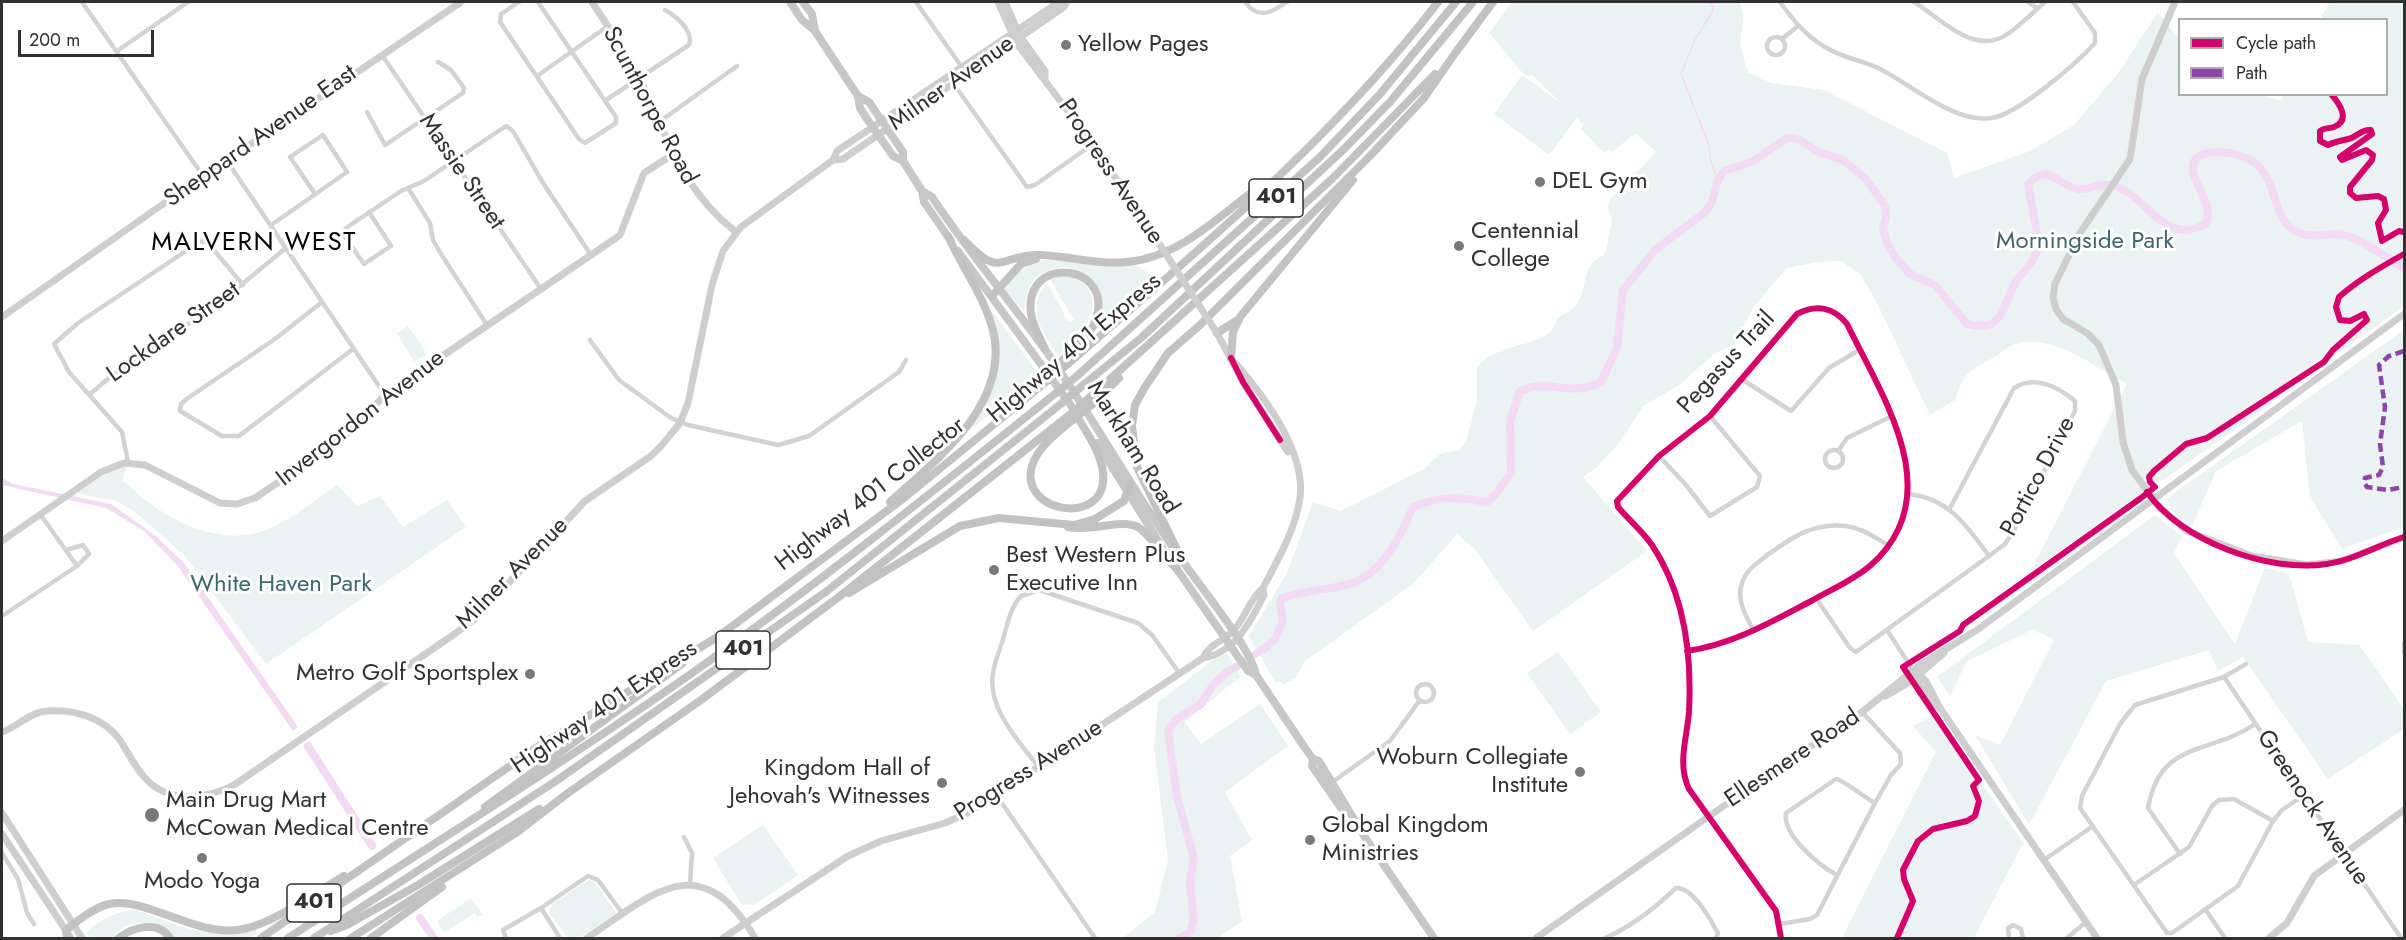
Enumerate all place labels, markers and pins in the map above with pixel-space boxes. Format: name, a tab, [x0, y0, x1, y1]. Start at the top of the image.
place label: Yellow Pages	[1078, 31, 1208, 59]
marker: Yellow Pages	[1059, 38, 1073, 52]
place label: DEL Gym	[1552, 168, 1648, 196]
marker: DEL Gym	[1533, 175, 1547, 189]
place label: Centennial College	[1471, 218, 1579, 274]
marker: Centennial College	[1452, 239, 1466, 253]
place label: Best Western Plus Executive Inn	[1006, 542, 1185, 598]
marker: Best Western Plus Executive Inn	[987, 563, 1001, 577]
place label: Metro Golf Sportsplex	[296, 660, 518, 688]
marker: Metro Golf Sportsplex	[523, 667, 537, 681]
place label: Woburn Collegiate Institute	[1376, 744, 1568, 800]
place label: Kingdom Hall of Jehovah's Witnesses	[729, 755, 930, 811]
marker: Woburn Collegiate Institute	[1573, 765, 1587, 779]
marker: Kingdom Hall of Jehovah's Witnesses	[935, 776, 949, 790]
place label: Main Drug Mart McCowan Medical Centre	[166, 787, 429, 843]
marker: Main Drug Mart McCowan Medical Centre	[143, 806, 161, 824]
place label: Global Kingdom Ministries	[1322, 812, 1489, 868]
marker: Global Kingdom Ministries	[1303, 833, 1317, 847]
marker: Modo Yoga	[195, 851, 209, 865]
place label: Modo Yoga	[144, 868, 260, 896]

